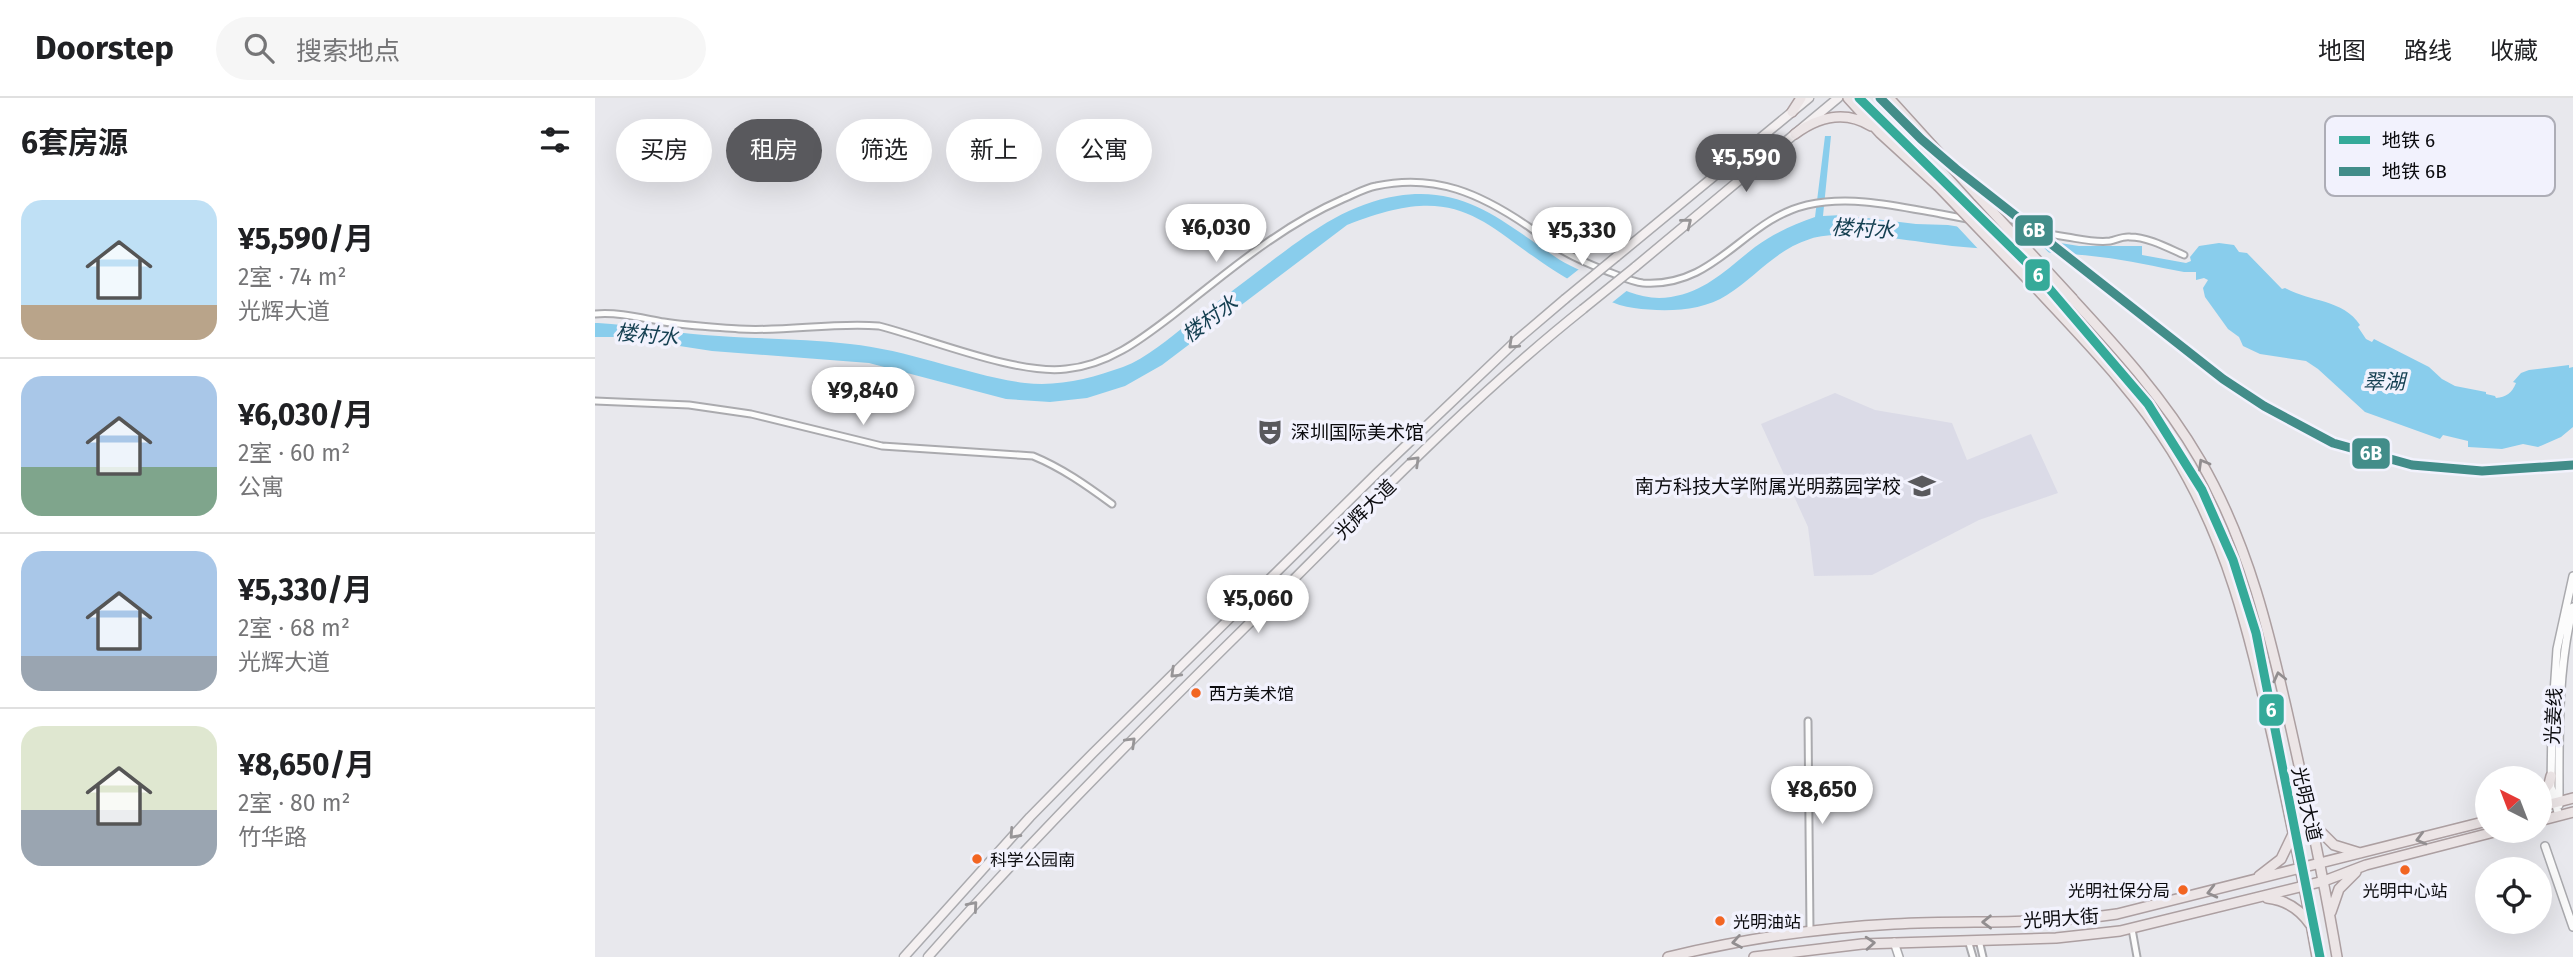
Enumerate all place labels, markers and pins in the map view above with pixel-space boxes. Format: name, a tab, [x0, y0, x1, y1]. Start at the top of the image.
pin: ¥5,590	[1689, 134, 1803, 194]
pin: ¥6,030	[1159, 204, 1273, 264]
pin: ¥5,330	[1525, 208, 1639, 267]
pin: ¥9,840	[806, 368, 920, 427]
theatre icon: 深圳国际美术馆	[1255, 417, 1285, 447]
place label: 深圳国际美术馆	[1291, 421, 1424, 444]
school or university icon: 南方科技大学附属光明荔园学校	[1907, 471, 1937, 501]
place label: 南方科技大学附属光明荔园学校	[1635, 475, 1901, 498]
pin: ¥5,060	[1201, 575, 1315, 635]
place label: 西方美术馆	[1209, 684, 1294, 705]
marker: 西方美术馆	[1189, 686, 1203, 700]
pin: ¥8,650	[1765, 766, 1879, 826]
place label: 科学公园南	[990, 850, 1075, 871]
marker: 科学公园南	[970, 852, 984, 866]
marker: 光明中心站	[2398, 863, 2412, 877]
place label: 光明社保分局	[2068, 881, 2170, 902]
place label: 光明中心站	[2363, 881, 2448, 902]
marker: 光明社保分局	[2176, 883, 2190, 897]
place label: 光明油站	[1733, 912, 1801, 933]
marker: 光明油站	[1713, 914, 1727, 928]

